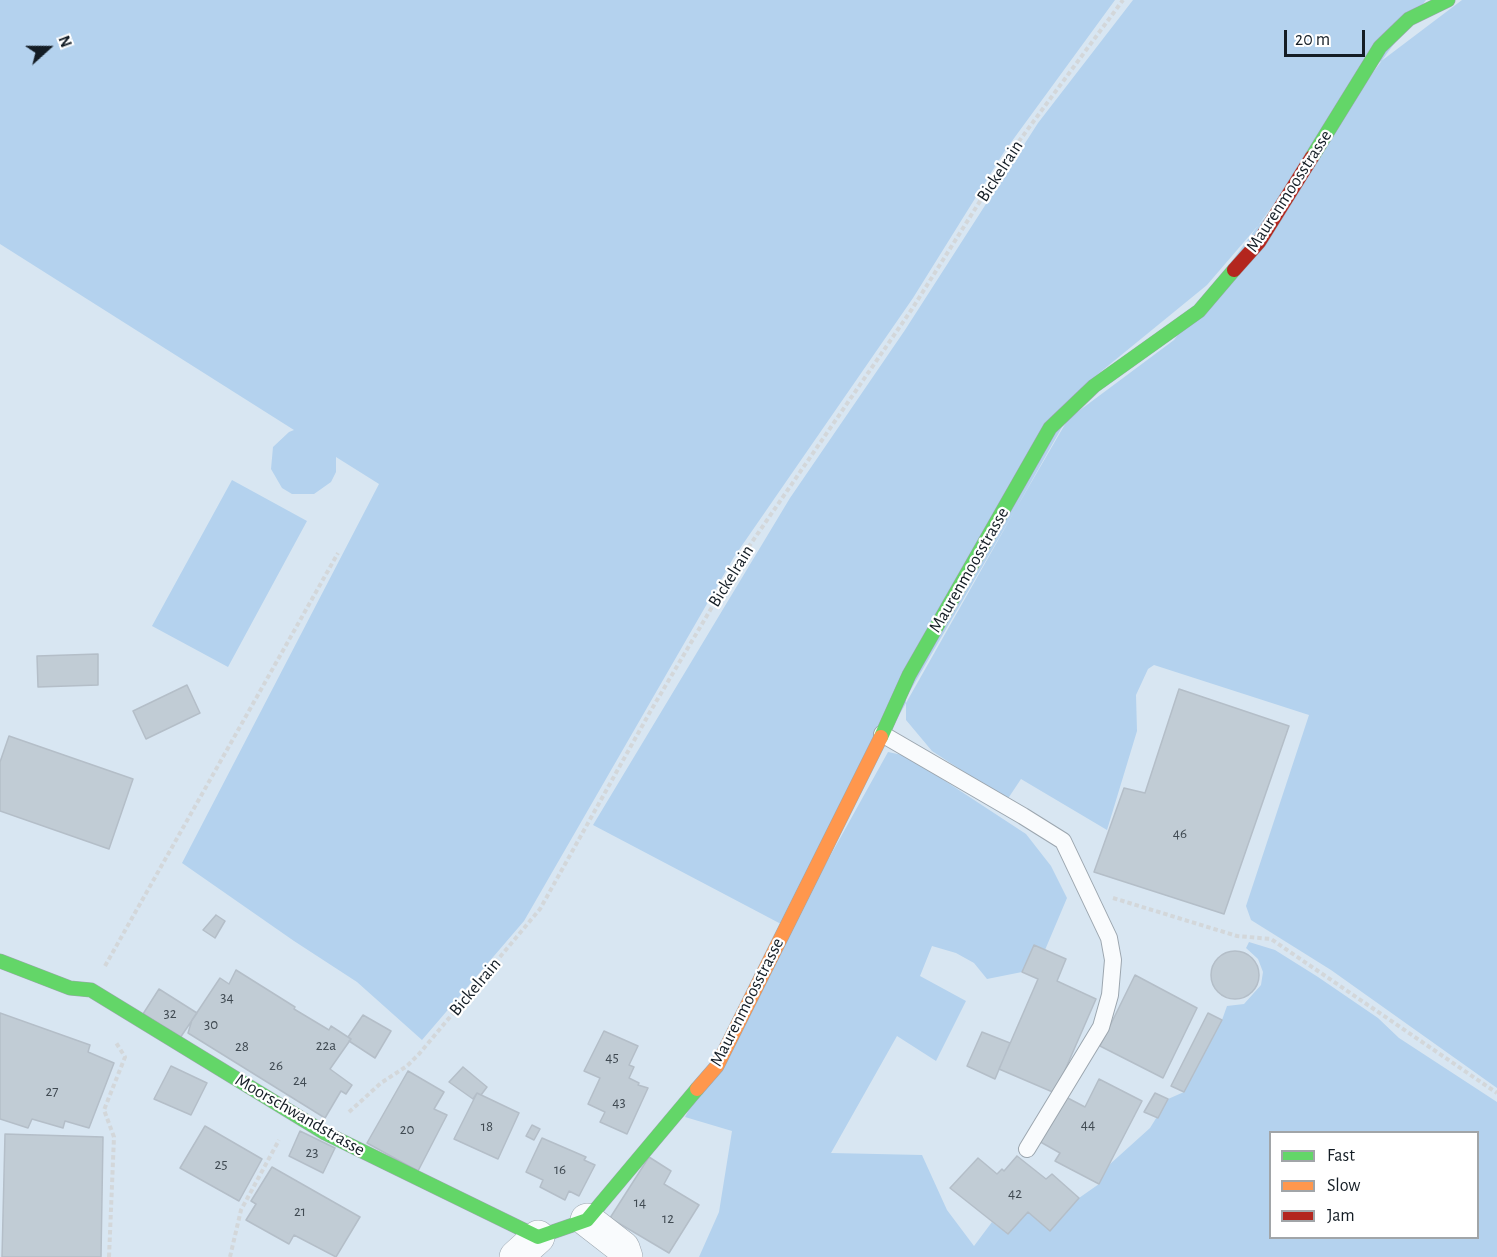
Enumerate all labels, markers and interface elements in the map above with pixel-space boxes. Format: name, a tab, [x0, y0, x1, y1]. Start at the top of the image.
north arrow	[18, 18, 78, 78]
scale bar	[1287, 18, 1368, 56]
text: 20 m	[1295, 31, 1330, 49]
text: N	[55, 33, 74, 50]
street label: Maurenmoosstrasse	[1241, 126, 1337, 256]
street label: Bickelrain	[972, 136, 1028, 206]
street label: Maurenmoosstrasse	[924, 503, 1014, 637]
street label: Bickelrain	[704, 541, 758, 611]
house number: 46	[1173, 824, 1187, 842]
street label: Maurenmoosstrasse	[705, 934, 789, 1070]
street label: Bickelrain	[444, 954, 506, 1020]
house number: 34	[220, 988, 234, 1006]
house number: 32	[163, 1004, 177, 1022]
house number: 30	[204, 1015, 218, 1033]
house number: 22a	[316, 1036, 336, 1054]
house number: 28	[235, 1037, 249, 1055]
house number: 45	[605, 1048, 619, 1066]
house number: 26	[269, 1056, 283, 1074]
street label: Moorschwandstrasse	[231, 1069, 369, 1161]
house number: 24	[293, 1071, 307, 1089]
house number: 27	[45, 1082, 59, 1100]
house number: 43	[612, 1093, 626, 1111]
house number: 44	[1081, 1115, 1095, 1133]
house number: 18	[481, 1117, 493, 1135]
house number: 20	[400, 1120, 414, 1138]
legend	[1269, 1131, 1479, 1239]
house number: 23	[305, 1143, 319, 1161]
text: Fast	[1327, 1147, 1355, 1165]
house number: 25	[214, 1155, 228, 1173]
house number: 16	[554, 1160, 566, 1178]
text: Slow	[1327, 1177, 1360, 1195]
house number: 42	[1008, 1184, 1022, 1202]
house number: 14	[634, 1193, 646, 1211]
house number: 21	[294, 1202, 306, 1220]
text: Jam	[1327, 1207, 1355, 1225]
house number: 12	[662, 1209, 674, 1227]

